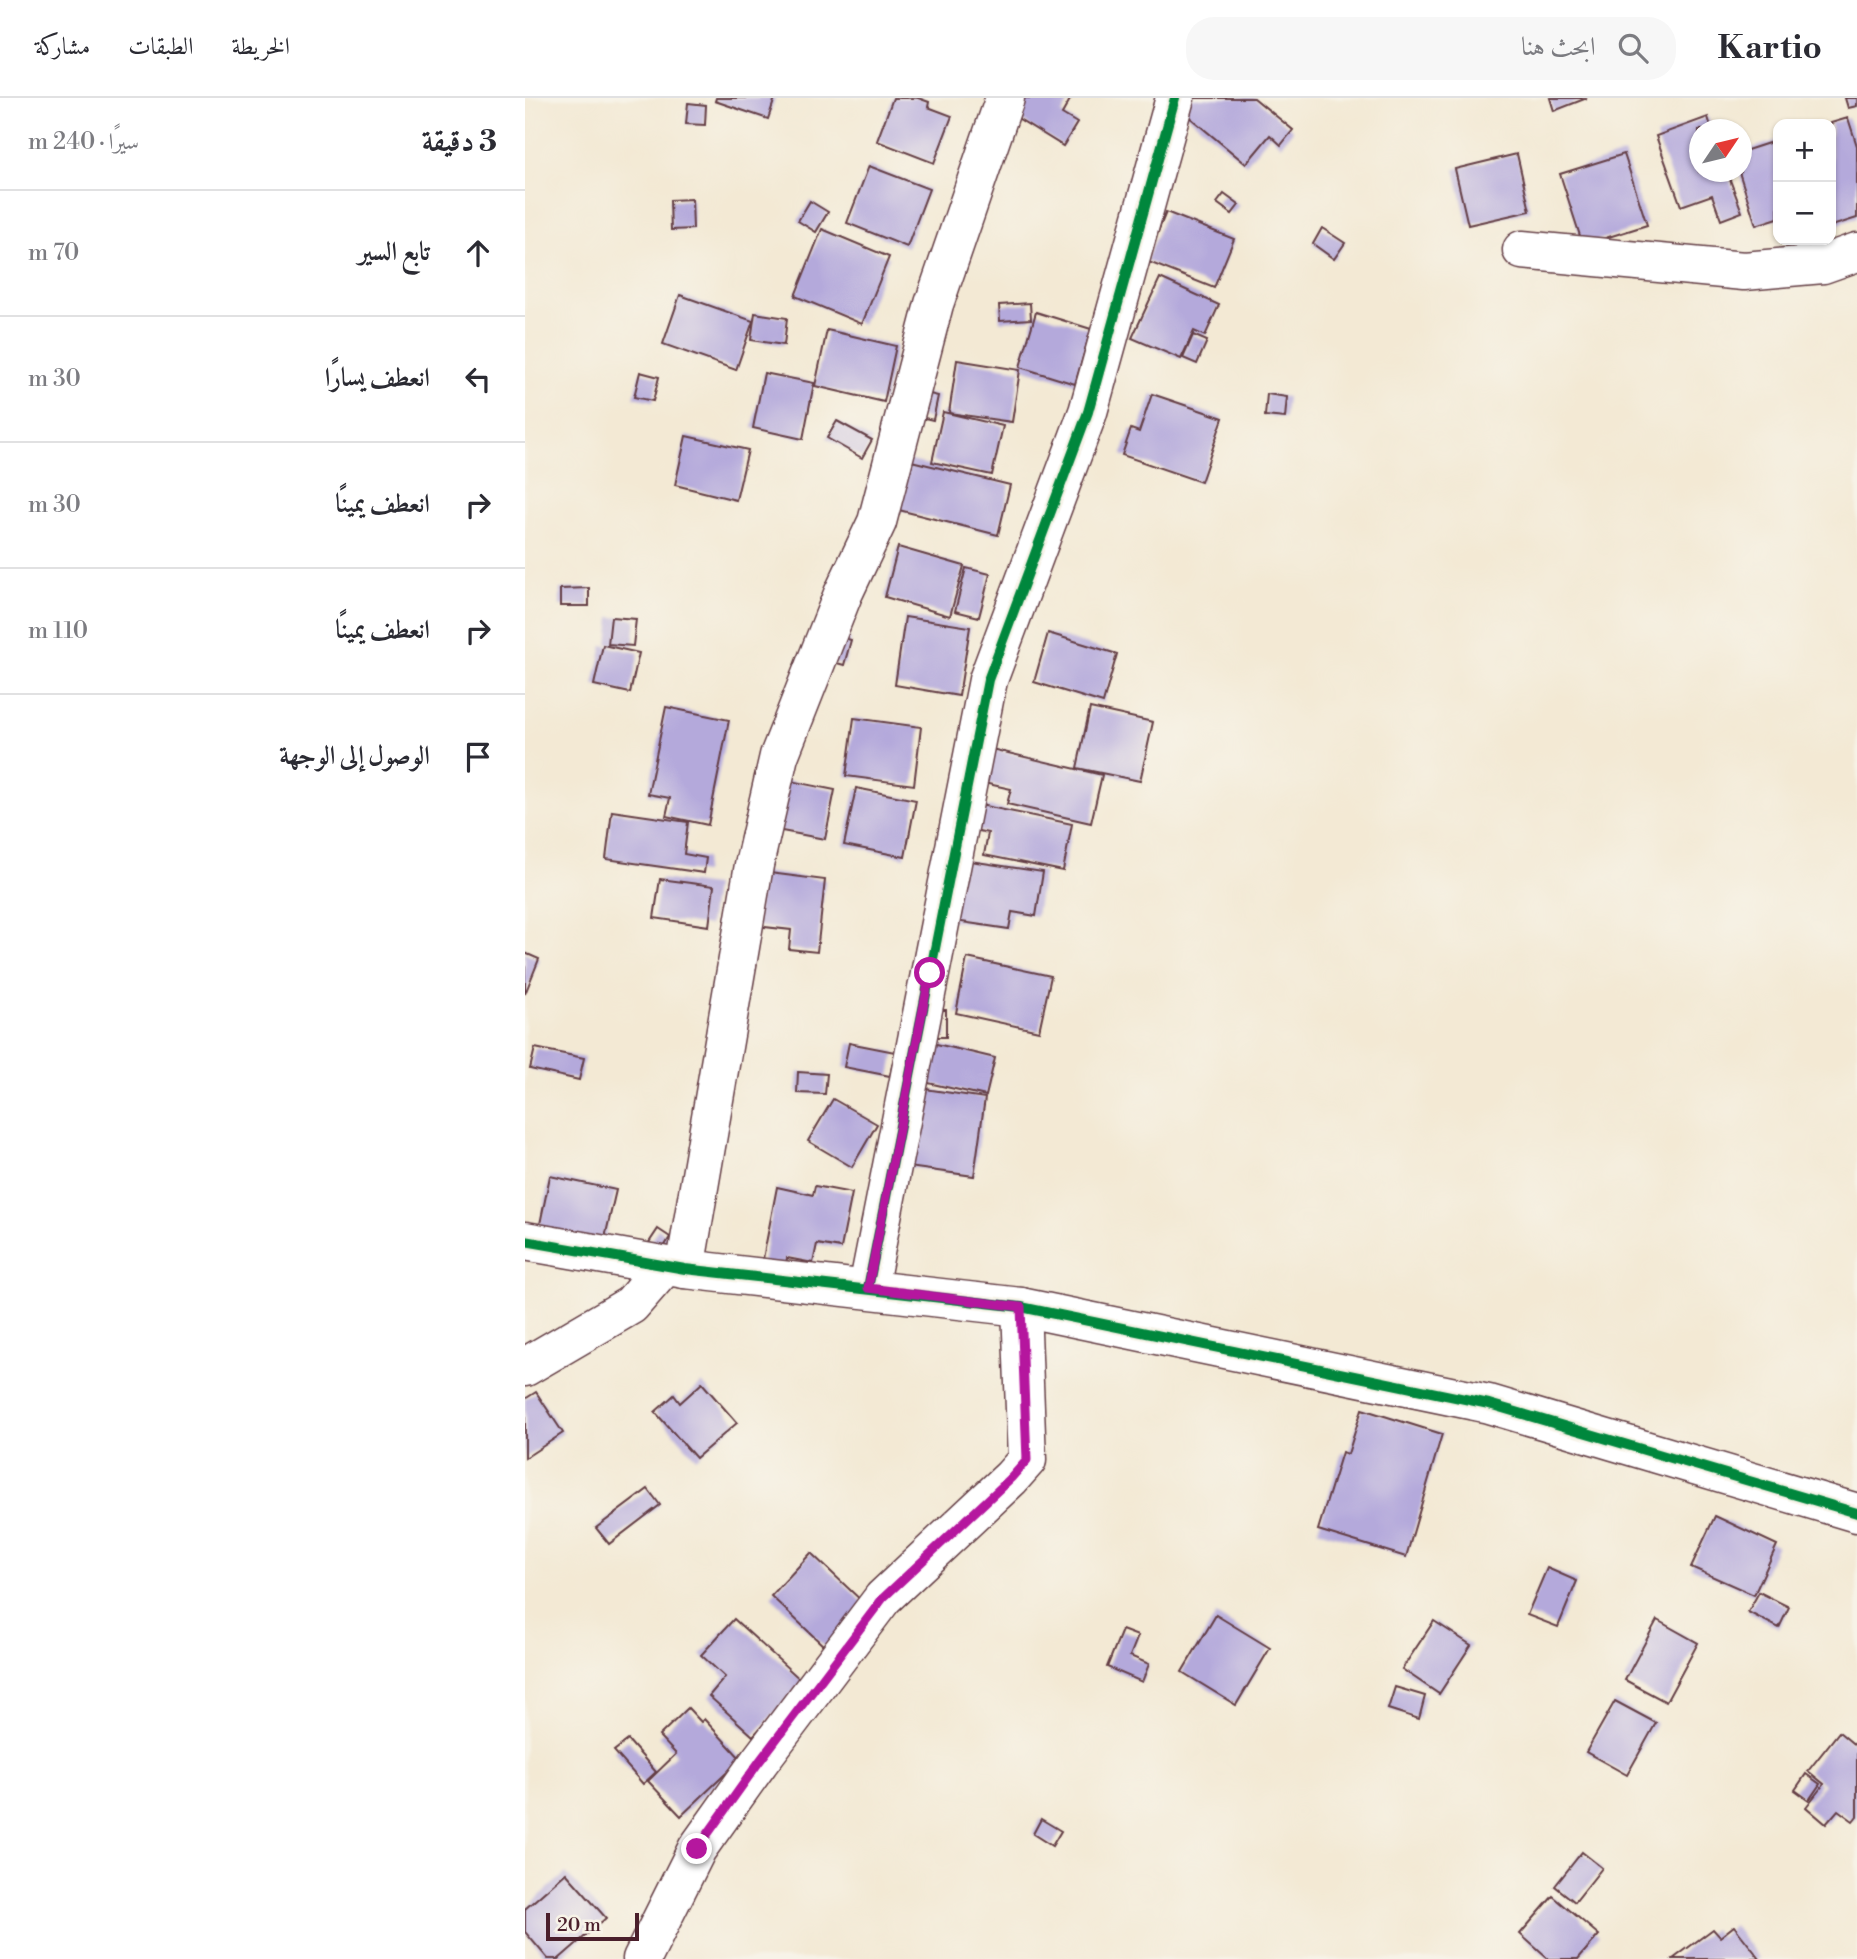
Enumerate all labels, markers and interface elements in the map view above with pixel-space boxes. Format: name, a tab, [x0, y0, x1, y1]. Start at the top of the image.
search box	[1186, 17, 1676, 80]
text: Kartio	[1718, 28, 1822, 69]
icon: search	[1614, 29, 1652, 67]
text: ابحث هنا	[1521, 31, 1596, 63]
text: مشاركة	[35, 32, 90, 62]
text: الطبقات	[128, 32, 194, 62]
text: الخريطة	[232, 32, 290, 62]
north arrow	[1689, 119, 1752, 182]
map controls	[1773, 119, 1836, 245]
button: +	[1773, 119, 1836, 182]
text: 3 دقيقة	[422, 123, 497, 161]
text: سيرًا · 240 m	[28, 128, 139, 156]
button: −	[1773, 182, 1836, 245]
icon: ahead	[459, 234, 497, 272]
text: تابع السير	[358, 236, 430, 268]
text: 70 m	[28, 239, 79, 267]
icon: left	[459, 360, 497, 398]
text: انعطف يسارًا	[325, 362, 430, 394]
text: 30 m	[28, 365, 81, 393]
icon: right	[459, 486, 497, 524]
text: انعطف يمينًا	[335, 488, 430, 520]
text: 30 m	[28, 491, 81, 519]
icon: right	[459, 612, 497, 650]
text: انعطف يمينًا	[335, 614, 430, 646]
text: 110 m	[28, 617, 88, 645]
icon: arrive	[459, 738, 497, 776]
text: الوصول إلى الوجهة	[279, 740, 430, 772]
route start	[914, 957, 945, 988]
route end	[681, 1833, 712, 1864]
scale bar	[546, 1910, 639, 1942]
text: 20 m	[557, 1913, 601, 1937]

